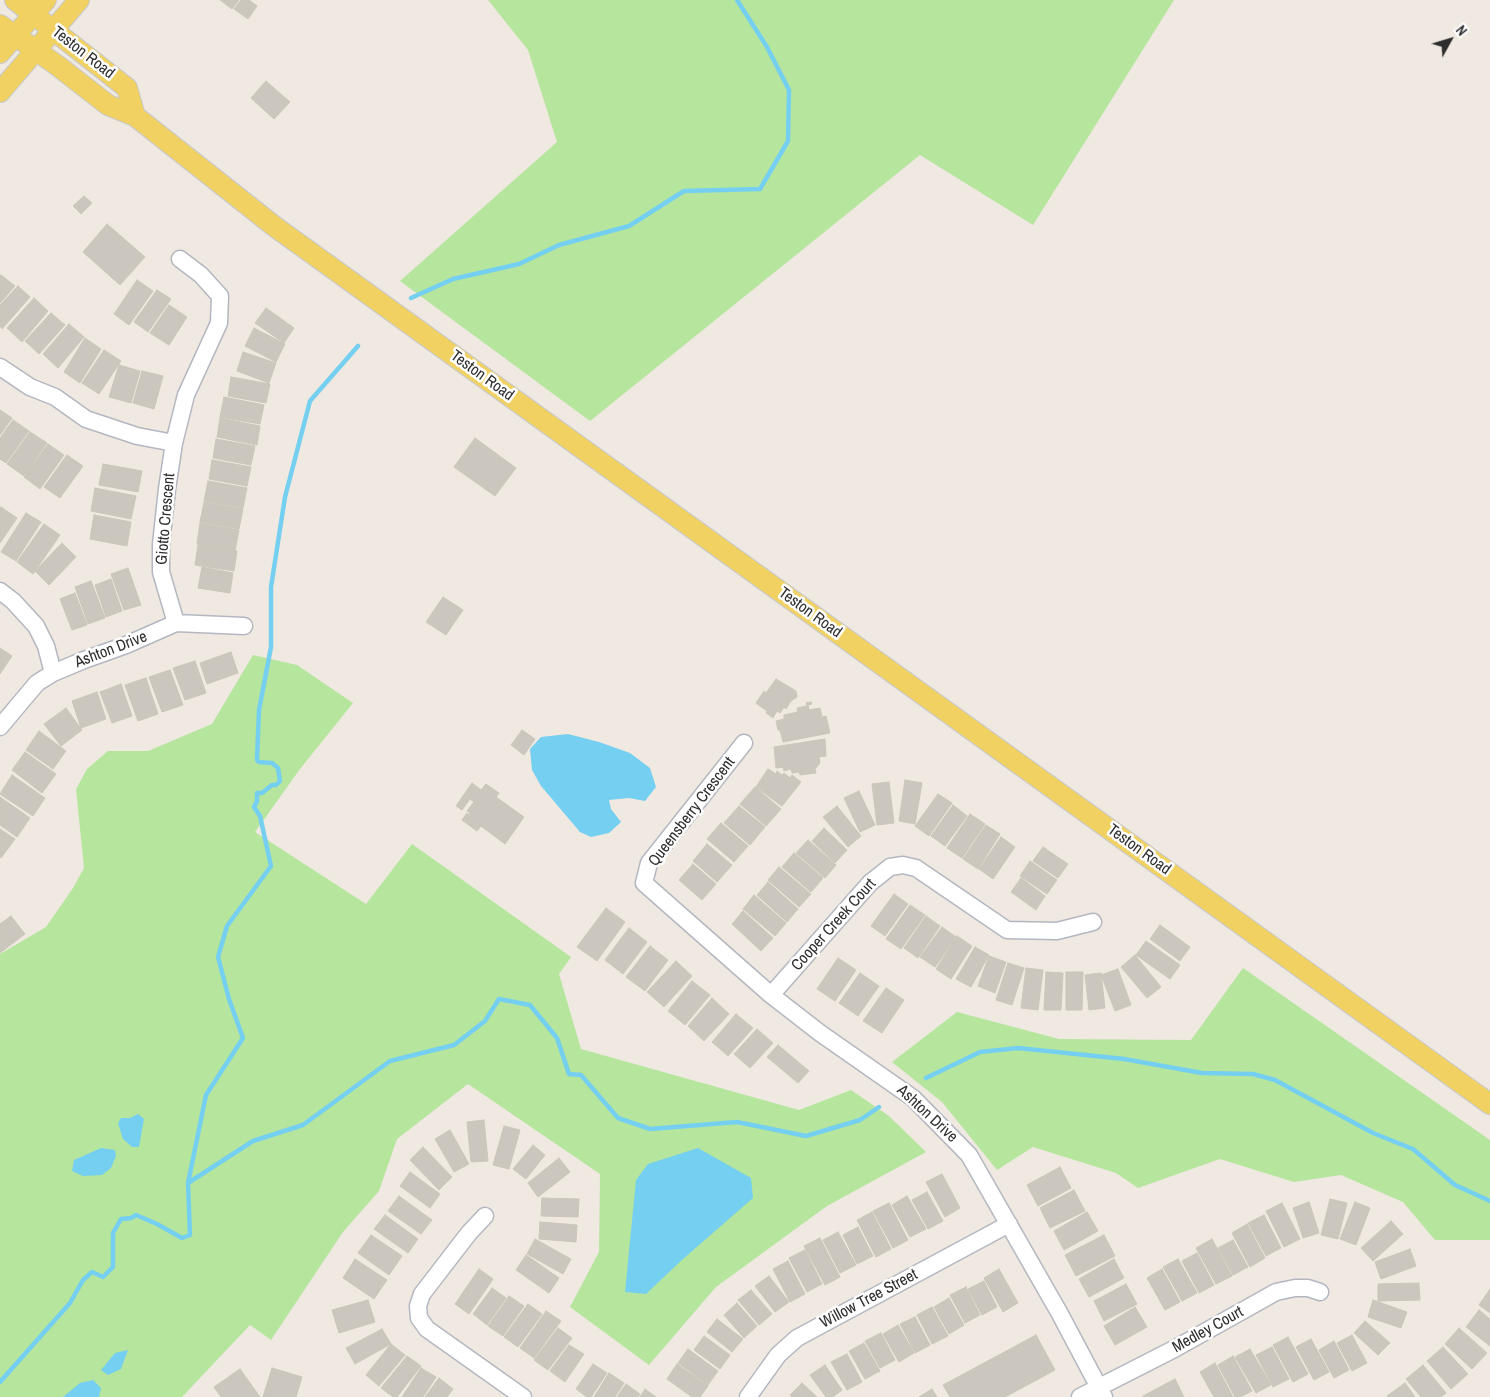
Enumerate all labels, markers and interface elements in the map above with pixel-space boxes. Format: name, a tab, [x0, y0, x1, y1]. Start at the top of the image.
north arrow	[1425, 15, 1475, 65]
text: N	[1452, 22, 1471, 39]
street label: Teston Road	[48, 23, 118, 83]
street label: Teston Road	[447, 347, 517, 405]
street label: Giotto Crescent	[152, 472, 180, 566]
street label: Teston Road	[775, 584, 845, 642]
street label: Ashton Drive	[72, 627, 150, 673]
street label: Queensberry Crescent	[645, 754, 739, 870]
street label: Teston Road	[1104, 821, 1174, 879]
street label: Cooper Creek Court	[788, 875, 880, 975]
street label: Ashton Drive	[893, 1081, 961, 1147]
street label: Willow Tree Street	[817, 1265, 921, 1333]
street label: Medley Court	[1169, 1303, 1247, 1357]

